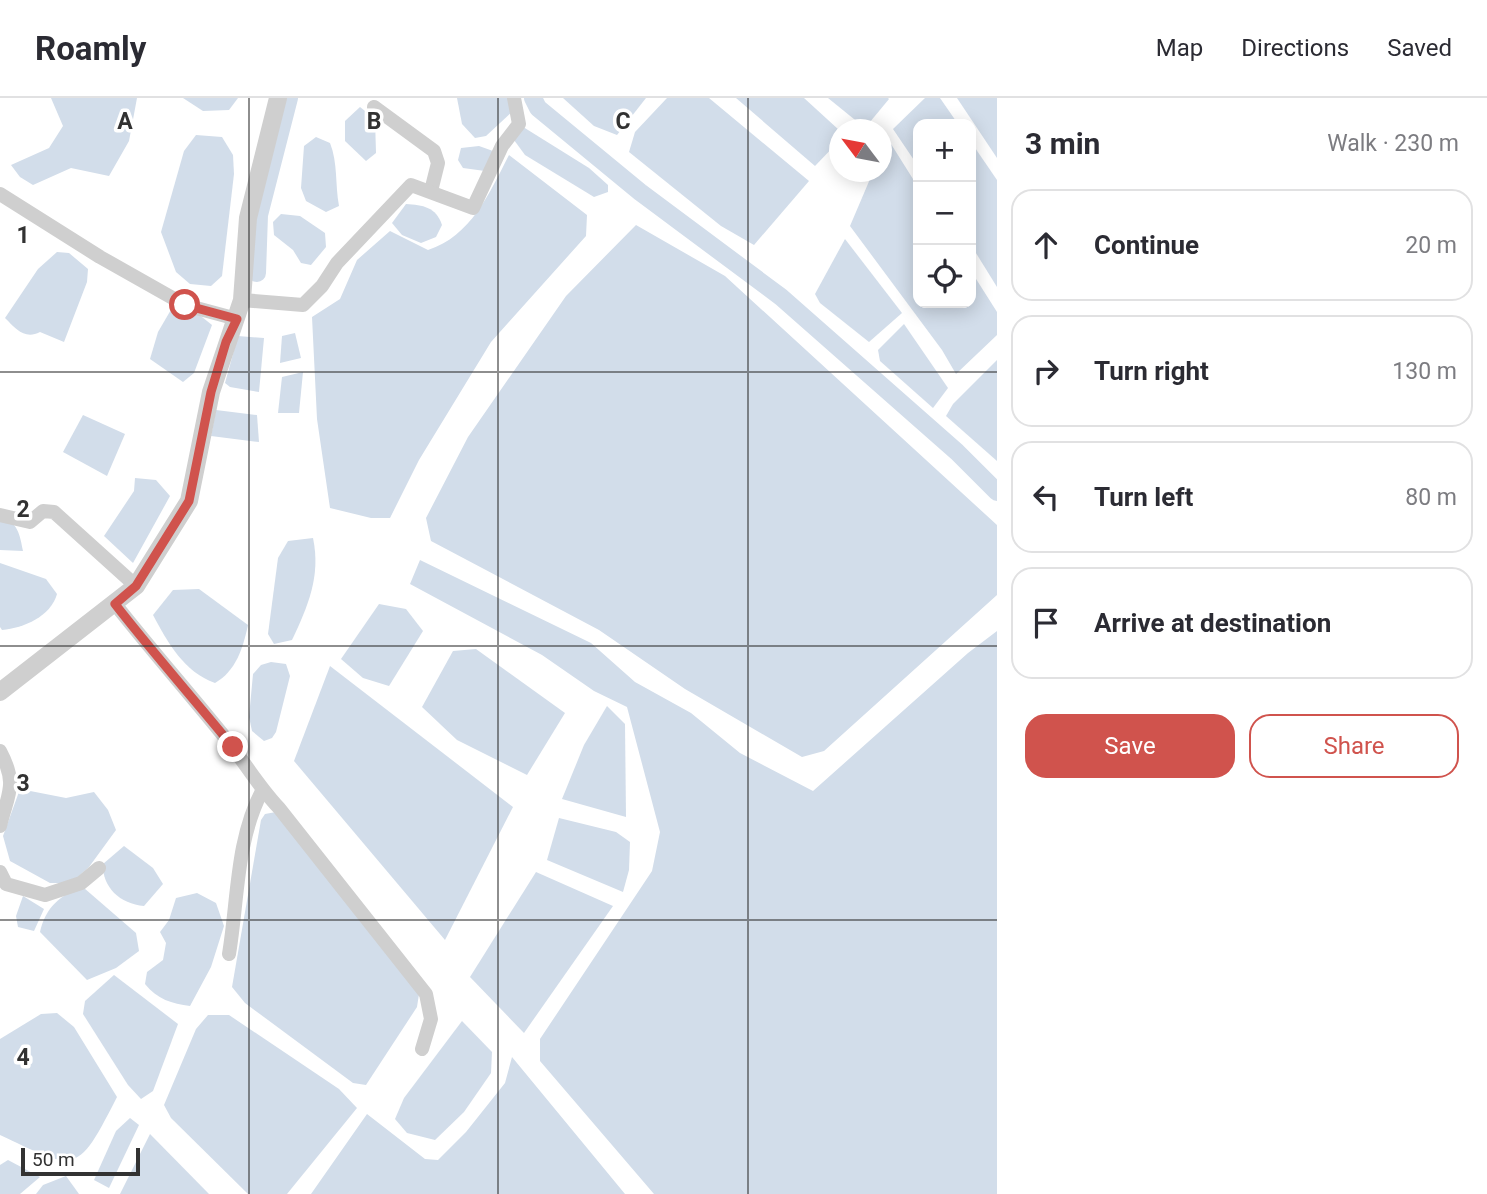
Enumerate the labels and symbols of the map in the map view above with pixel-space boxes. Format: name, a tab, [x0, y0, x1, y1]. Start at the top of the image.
text: A	[117, 108, 133, 135]
text: B	[367, 108, 381, 135]
text: C	[615, 108, 631, 135]
north arrow	[829, 119, 892, 182]
text: 1	[16, 222, 30, 249]
route start	[169, 289, 200, 320]
text: 2	[16, 496, 30, 523]
route end	[217, 731, 248, 762]
text: 3	[16, 770, 30, 797]
text: 4	[16, 1044, 30, 1071]
scale bar	[21, 1145, 140, 1177]

